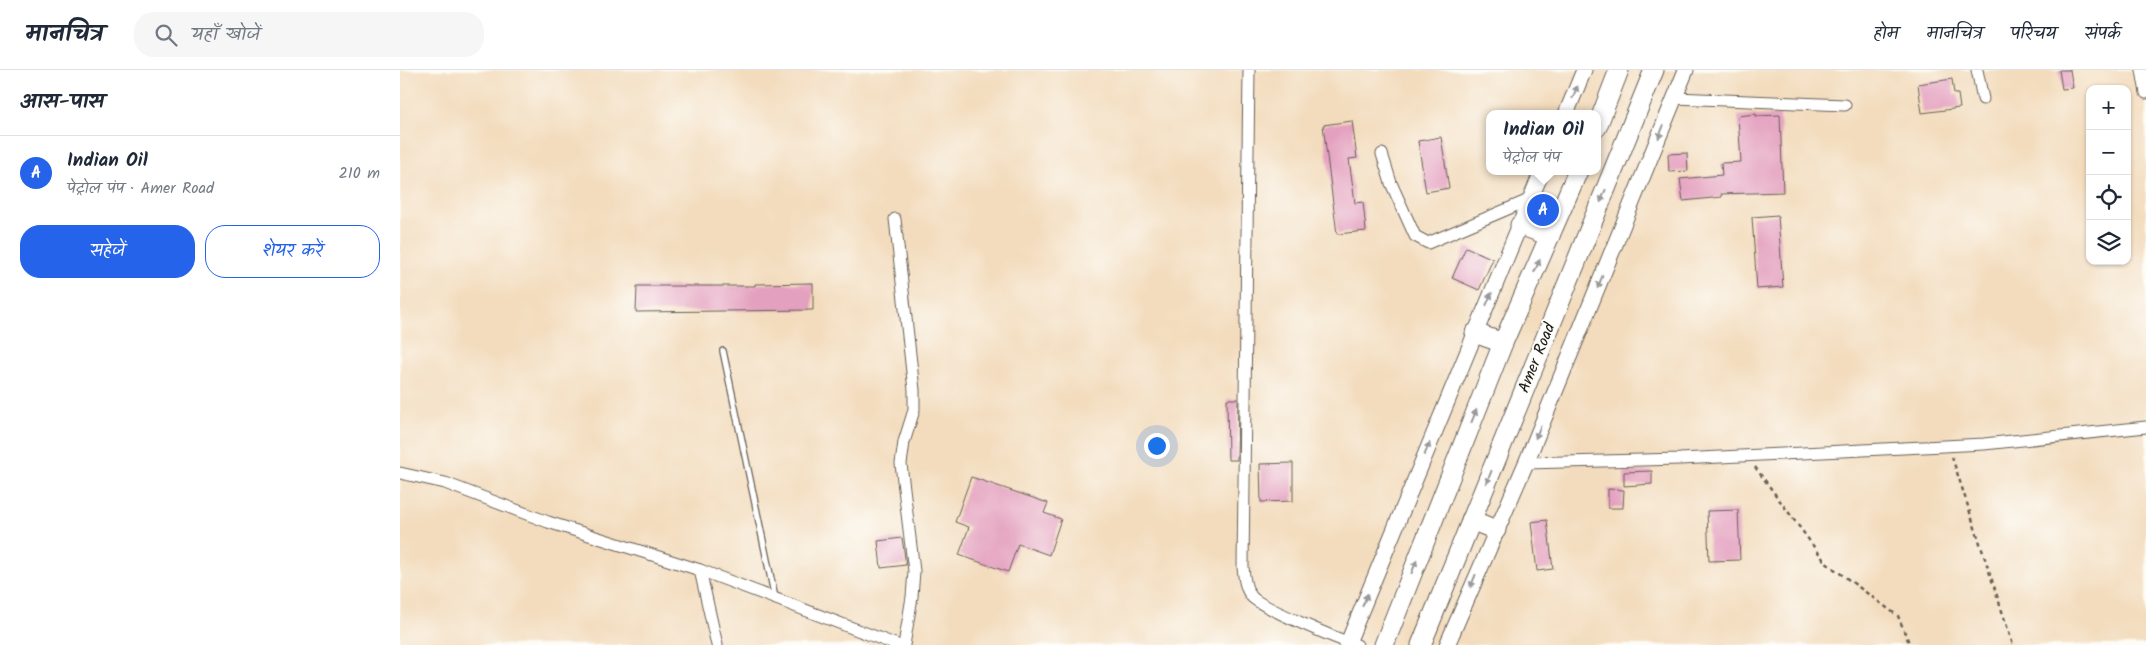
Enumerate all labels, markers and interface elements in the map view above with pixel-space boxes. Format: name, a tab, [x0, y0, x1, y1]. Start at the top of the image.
search box	[134, 12, 484, 57]
text: मानचित्र	[25, 15, 104, 54]
text: यहाँ खोजें	[192, 20, 260, 50]
text: होम	[1873, 20, 1898, 49]
text: मानचित्र	[1926, 20, 1982, 49]
text: परिचय	[2010, 20, 2056, 49]
text: संपर्क	[2084, 20, 2121, 49]
icon: search	[152, 21, 180, 49]
one-way arrow	[1571, 84, 1579, 99]
map controls	[2086, 85, 2131, 265]
button: +	[2086, 85, 2131, 130]
text: आस-पास	[20, 86, 104, 119]
popup	[1486, 110, 1601, 175]
text: Indian Oil	[1503, 115, 1584, 145]
one-way arrow	[1657, 124, 1665, 139]
button: −	[2086, 130, 2131, 175]
text: पेट्रोल पंप	[1503, 145, 1560, 170]
text: Indian Oil	[67, 146, 148, 176]
text: A	[31, 161, 41, 186]
text: 210 m	[339, 161, 380, 186]
button: locate	[2086, 175, 2131, 220]
text: पेट्रोल पंप · Amer Road	[67, 176, 214, 201]
one-way arrow	[1598, 189, 1606, 203]
pin: A	[1527, 191, 1559, 229]
button: layers	[2086, 220, 2131, 265]
button: सहेजें	[20, 225, 195, 278]
button: शेयर करें	[205, 225, 380, 278]
one-way arrow	[1534, 259, 1542, 273]
one-way arrow	[1595, 275, 1603, 289]
one-way arrow	[1485, 291, 1493, 306]
street label: Amer Road	[1512, 318, 1563, 397]
one-way arrow	[1471, 409, 1479, 423]
one-way arrow	[1534, 425, 1542, 440]
your location	[1144, 433, 1170, 459]
one-way arrow	[1423, 441, 1431, 456]
one-way arrow	[1485, 470, 1493, 485]
one-way arrow	[1411, 560, 1419, 574]
one-way arrow	[1469, 574, 1477, 588]
one-way arrow	[1362, 593, 1370, 607]

